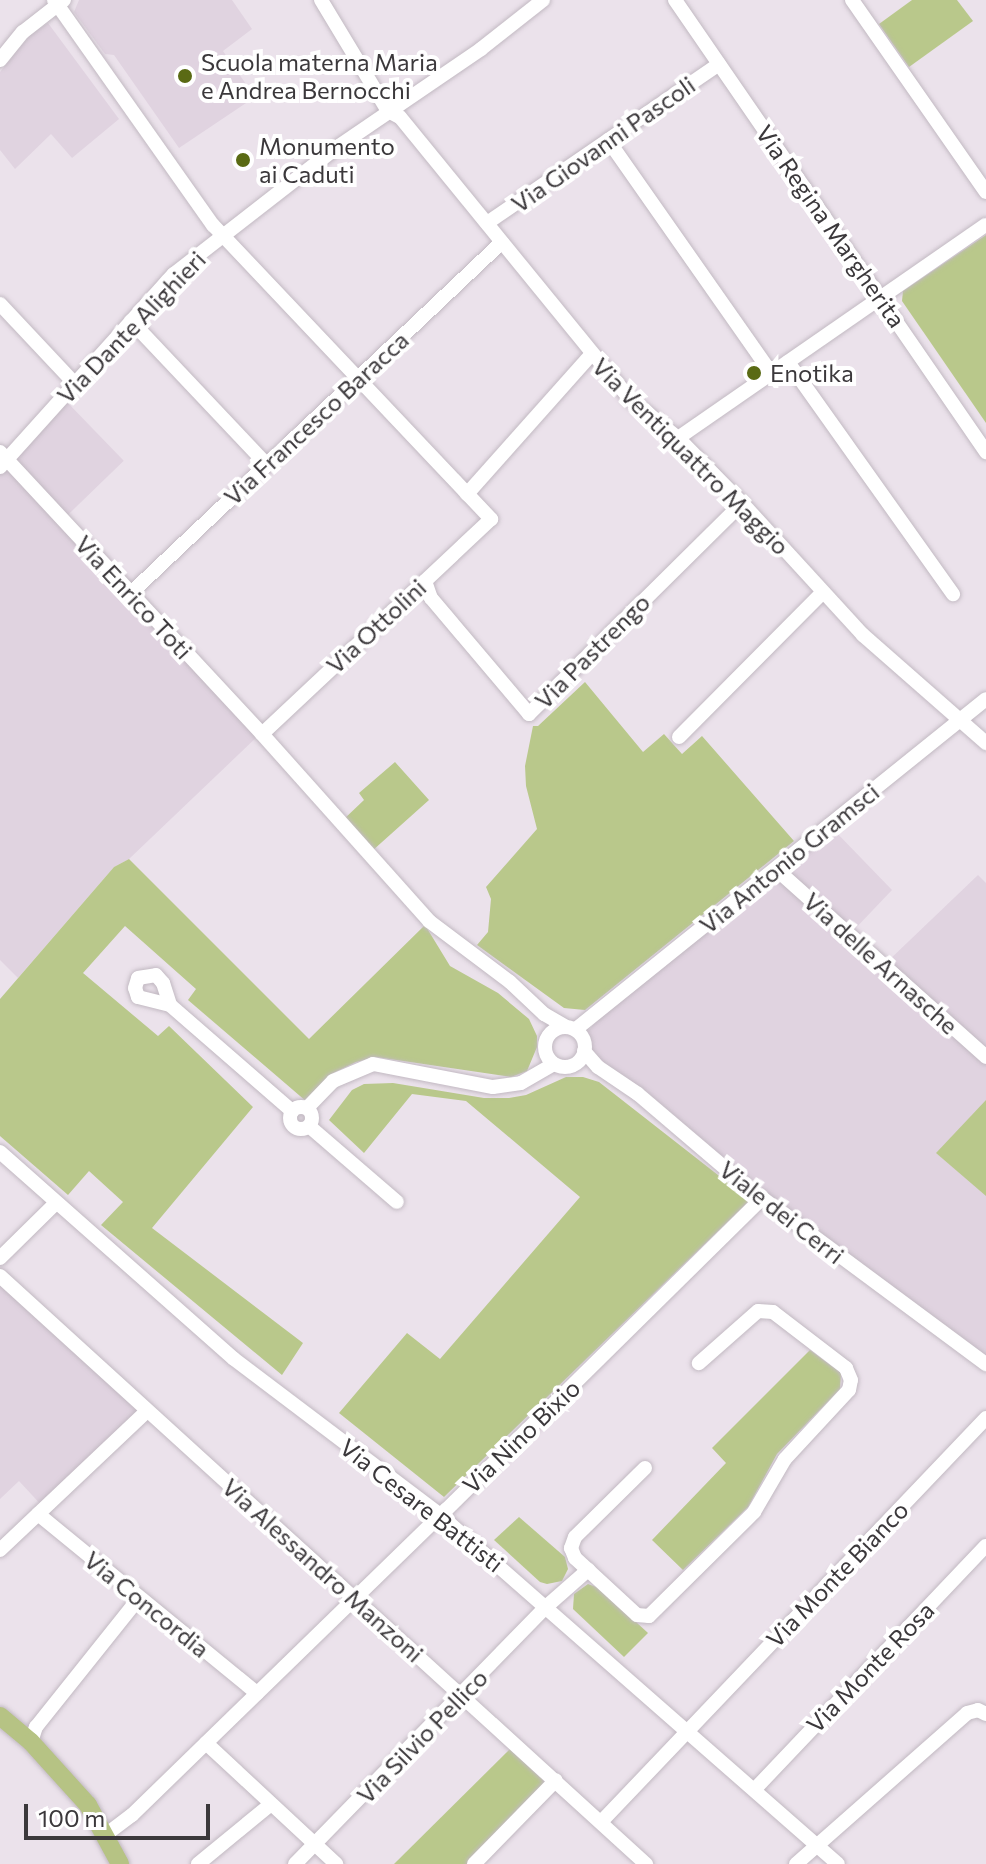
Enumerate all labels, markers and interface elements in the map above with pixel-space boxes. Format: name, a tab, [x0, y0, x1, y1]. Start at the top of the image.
place label: Scuola materna Maria e Andrea Bernocchi	[201, 48, 438, 104]
marker: Scuola materna Maria e Andrea Bernocchi	[176, 67, 194, 85]
street label: Via Giovanni Pascoli	[506, 70, 700, 218]
street label: Via Regina Margherita	[750, 119, 912, 333]
place label: Monumento ai Caduti	[259, 132, 395, 188]
marker: Monumento ai Caduti	[234, 151, 252, 169]
street label: Via Dante Alighieri	[51, 245, 211, 409]
street label: Via Francesco Baracca	[218, 325, 414, 511]
street label: Via Ventiquattro Maggio	[587, 352, 795, 560]
place label: Enotika	[770, 359, 854, 387]
marker: Enotika	[745, 364, 763, 382]
street label: Via Enrico Toti	[70, 529, 198, 665]
street label: Via Ottolini	[320, 573, 432, 679]
street label: Via Pastrengo	[529, 588, 655, 714]
street label: Via Antonio Gramsci	[694, 777, 884, 939]
street label: Via delle Arnasche	[798, 886, 964, 1040]
street label: Viale dei Cerri	[714, 1154, 850, 1270]
street label: Via Nino Bixio	[456, 1373, 586, 1499]
street label: Via Cesare Battisti	[335, 1432, 509, 1578]
street label: Via Alessandro Manzoni	[217, 1472, 429, 1668]
street label: Via Monte Bianco	[760, 1495, 914, 1653]
street label: Via Concordia	[79, 1545, 215, 1663]
street label: Via Monte Rosa	[800, 1596, 940, 1738]
street label: Via Silvio Pellico	[351, 1663, 493, 1809]
scale bar	[28, 1788, 214, 1838]
text: 100 m	[38, 1803, 105, 1832]

